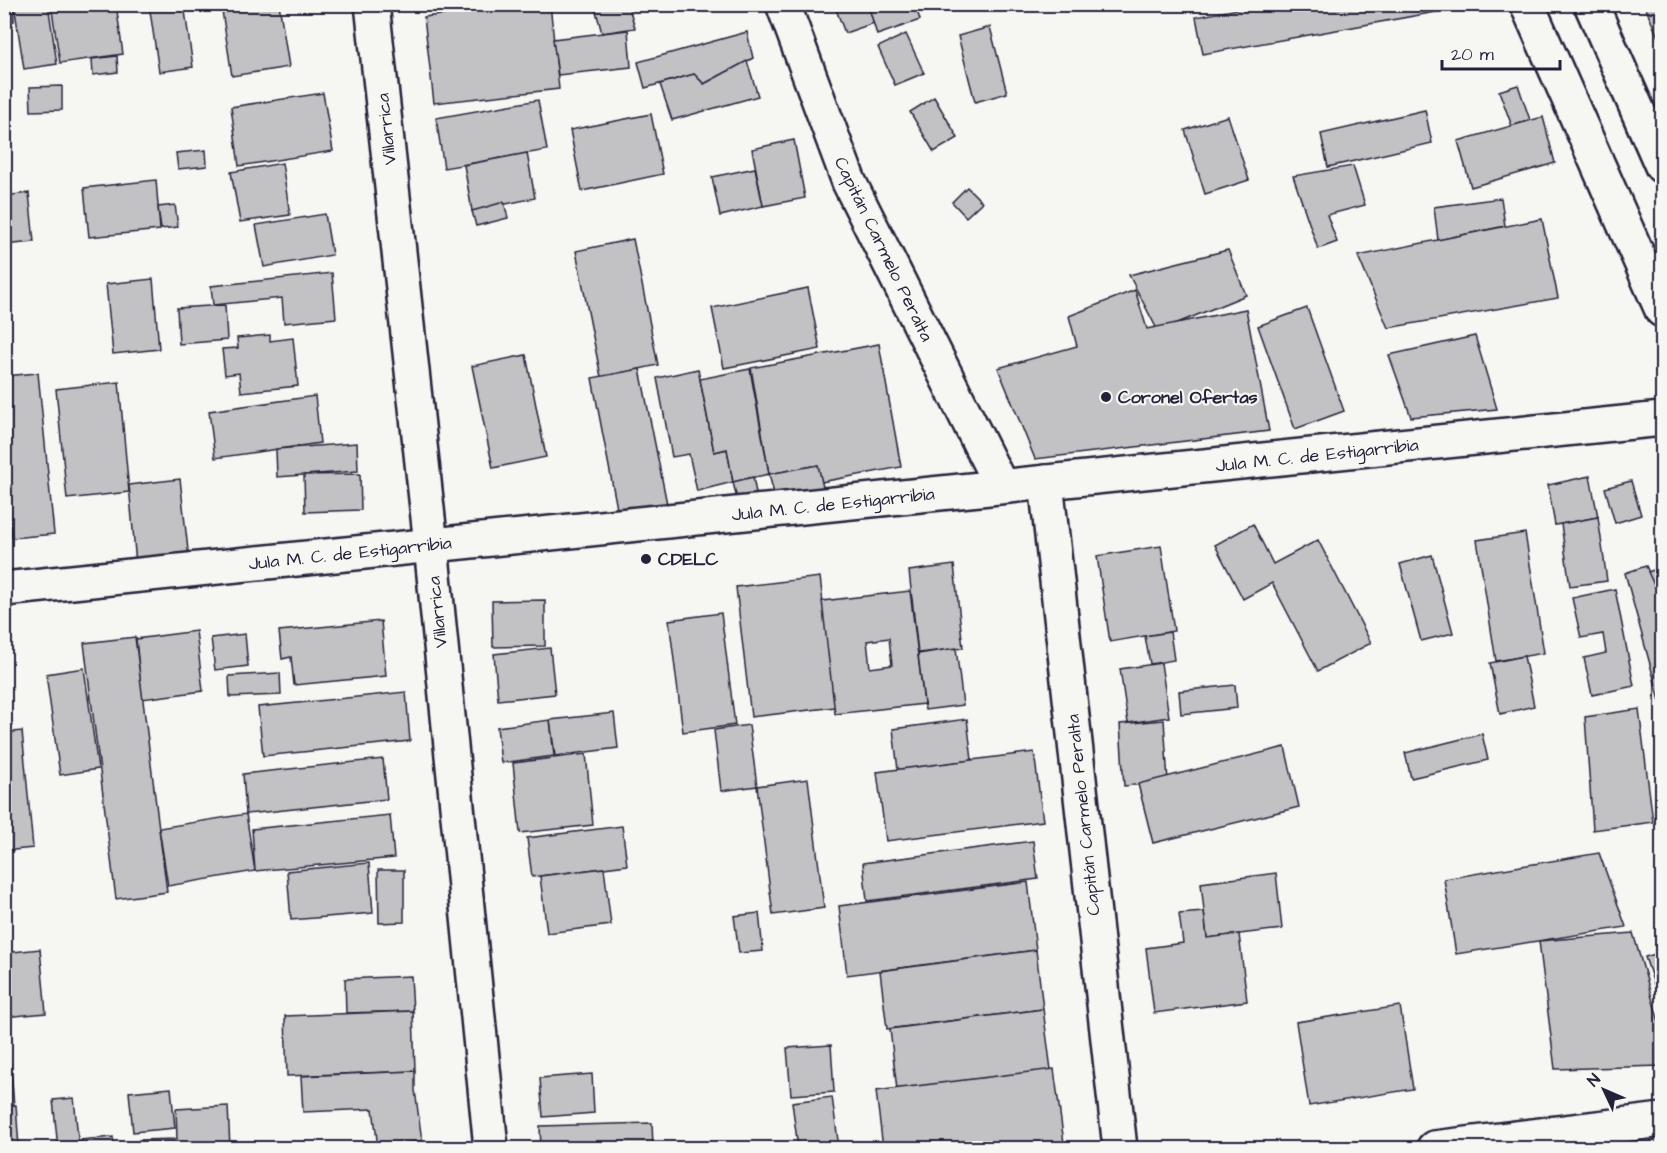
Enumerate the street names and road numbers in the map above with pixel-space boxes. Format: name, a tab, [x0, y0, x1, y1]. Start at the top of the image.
street label: Villarrica	[370, 92, 403, 166]
street label: Capitán Carmelo Peralta	[828, 153, 939, 346]
street label: Jula M. C. de Estigarribia	[1214, 432, 1420, 480]
street label: Jula M. C. de Estigarribia	[730, 481, 936, 529]
street label: Jula M. C. de Estigarribia	[247, 530, 453, 578]
street label: Villarrica	[421, 575, 454, 649]
street label: Capitán Carmelo Peralta	[1060, 713, 1107, 917]

